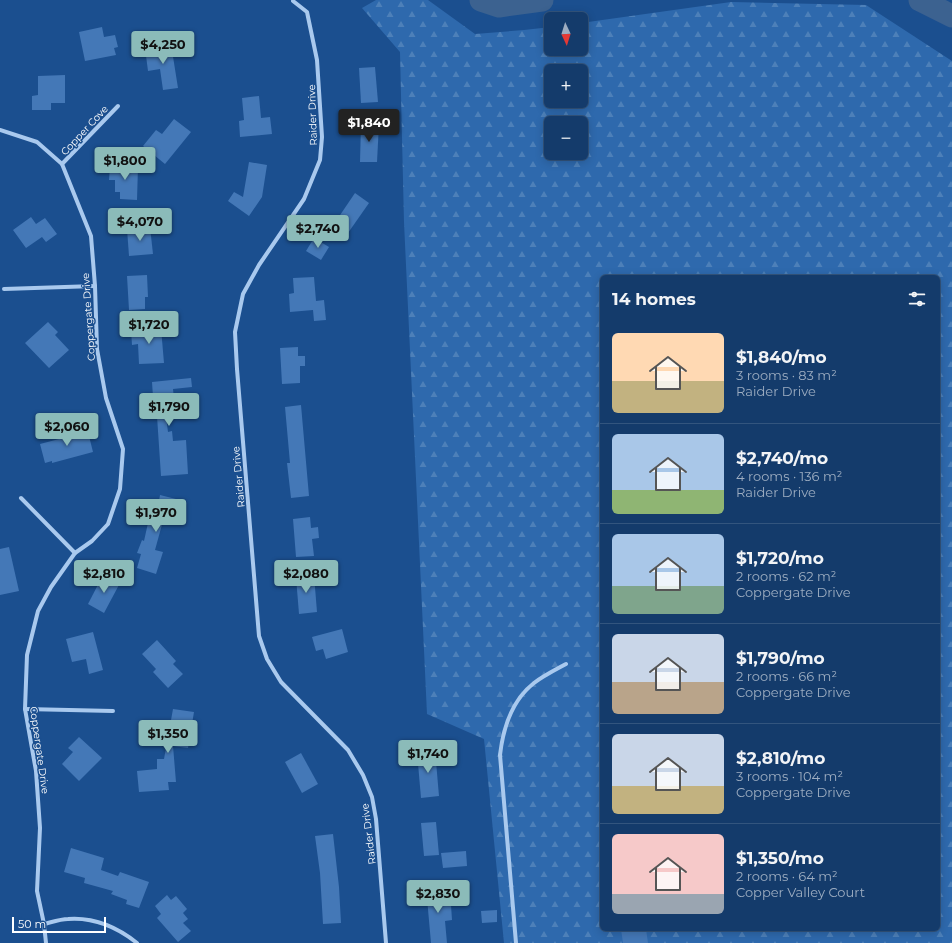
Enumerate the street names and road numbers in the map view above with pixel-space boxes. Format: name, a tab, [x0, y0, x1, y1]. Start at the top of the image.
street label: Raider Drive	[305, 84, 320, 146]
street label: Copper Cove	[58, 103, 111, 158]
street label: Coppergate Drive	[79, 273, 98, 361]
street label: Raider Drive	[229, 446, 248, 508]
street label: Coppergate Drive	[27, 706, 52, 795]
street label: Raider Drive	[358, 803, 379, 865]

